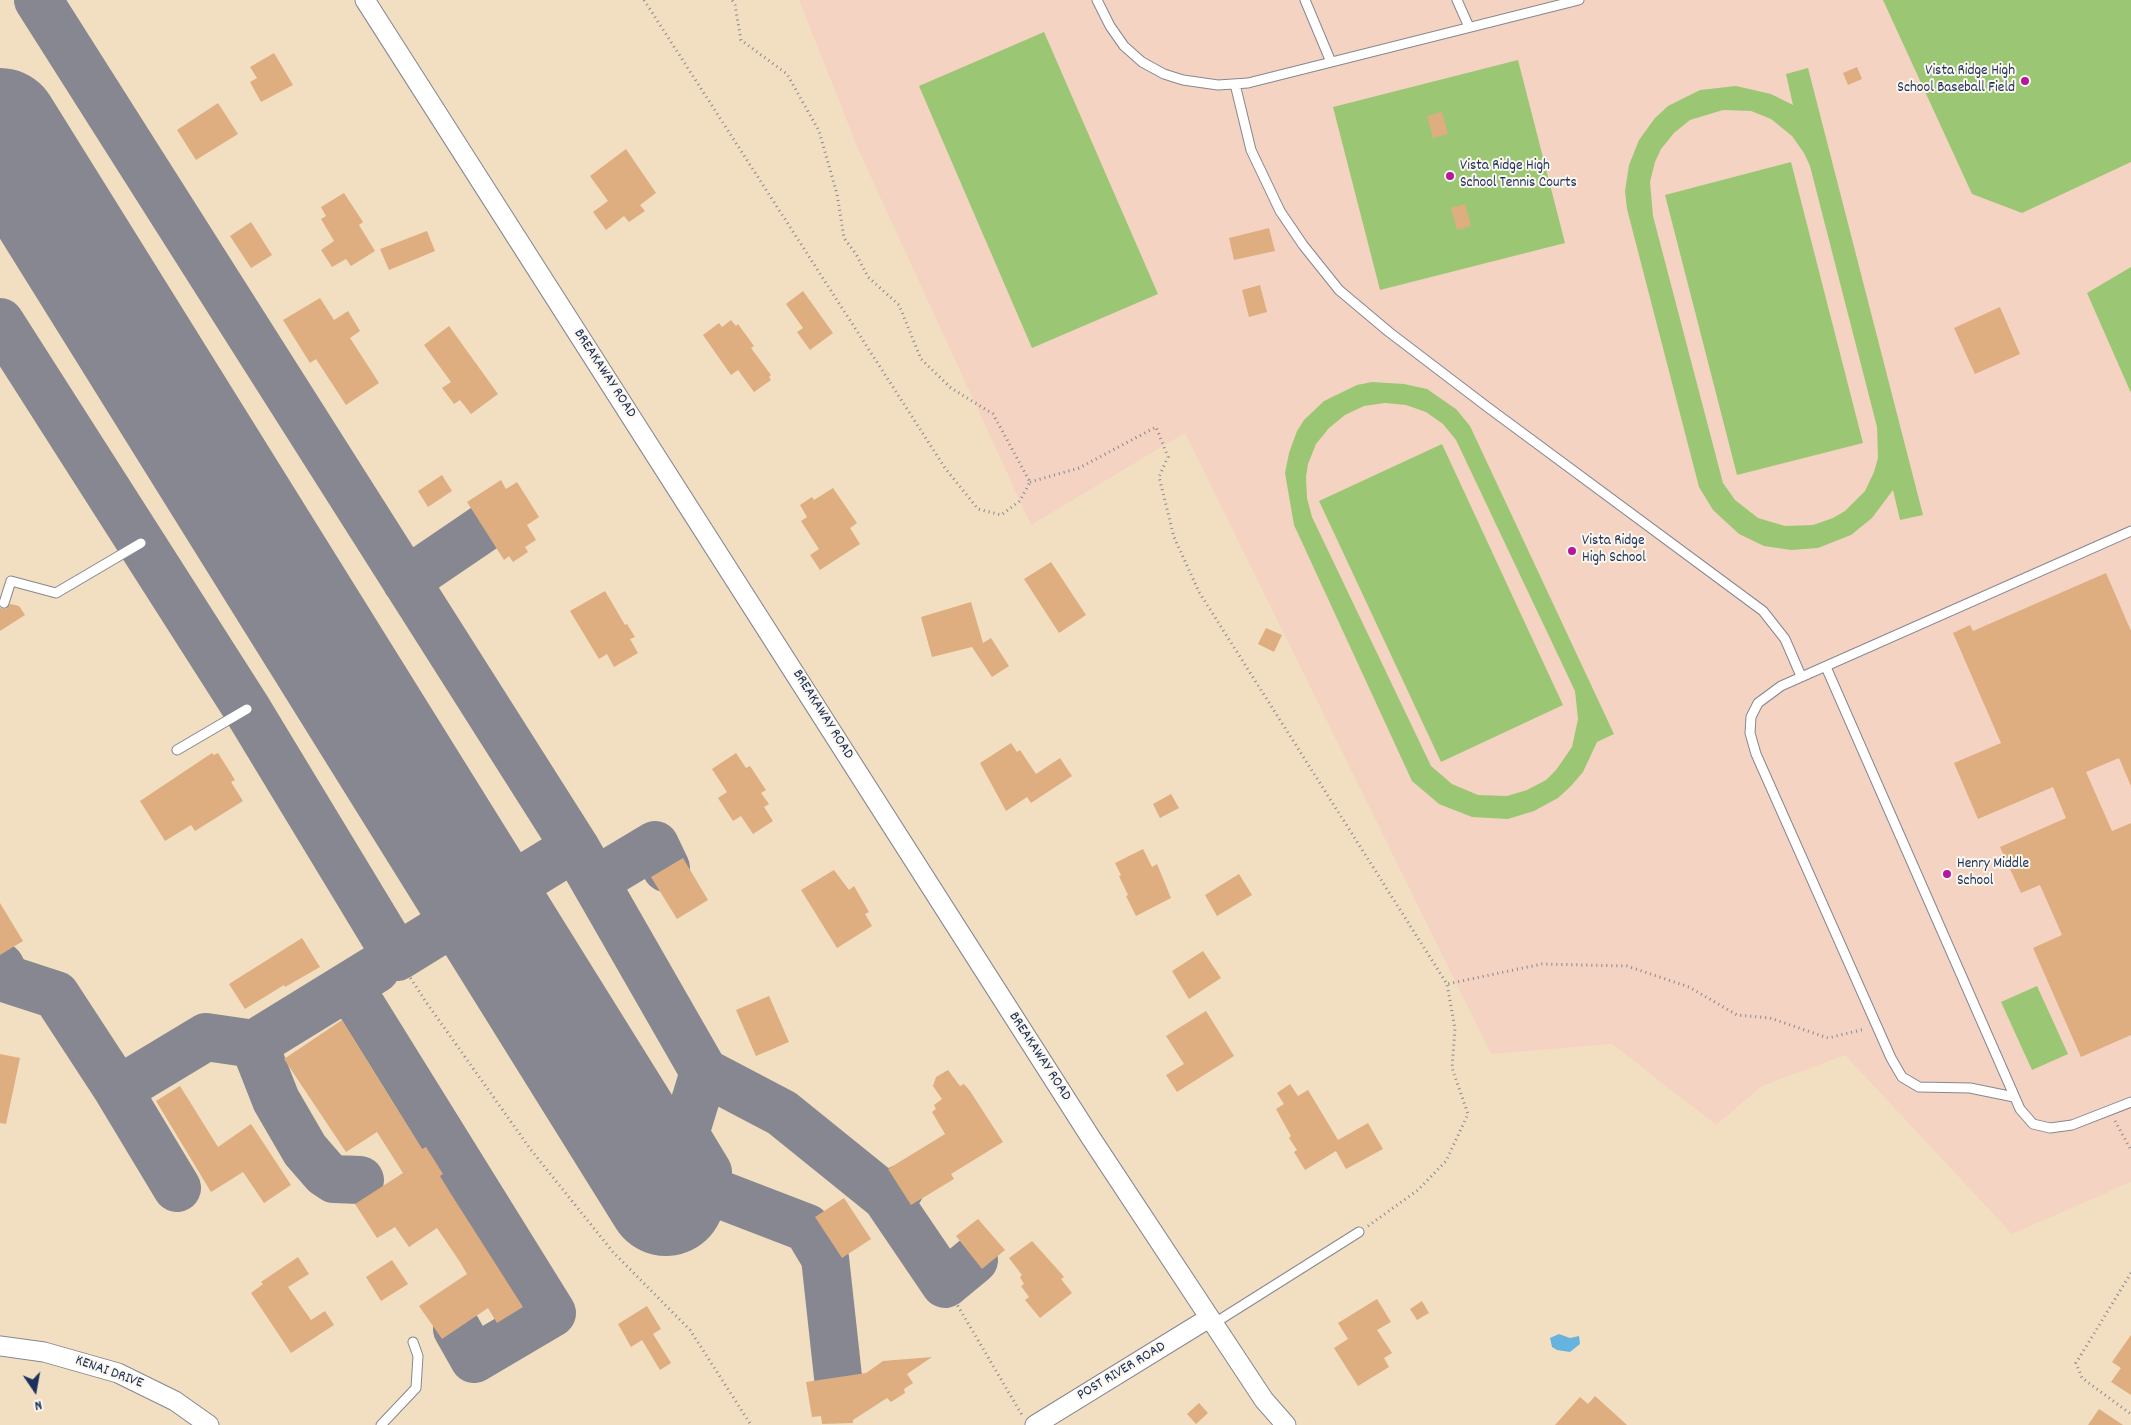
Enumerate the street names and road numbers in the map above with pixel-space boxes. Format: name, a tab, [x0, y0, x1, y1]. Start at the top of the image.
street label: BREAKAWAY ROAD	[569, 326, 639, 422]
street label: BREAKAWAY ROAD	[787, 667, 857, 763]
street label: BREAKAWAY ROAD	[1004, 1009, 1074, 1105]
street label: POST RIVER ROAD	[1074, 1339, 1170, 1405]
street label: KENAI DRIVE	[72, 1352, 146, 1394]

